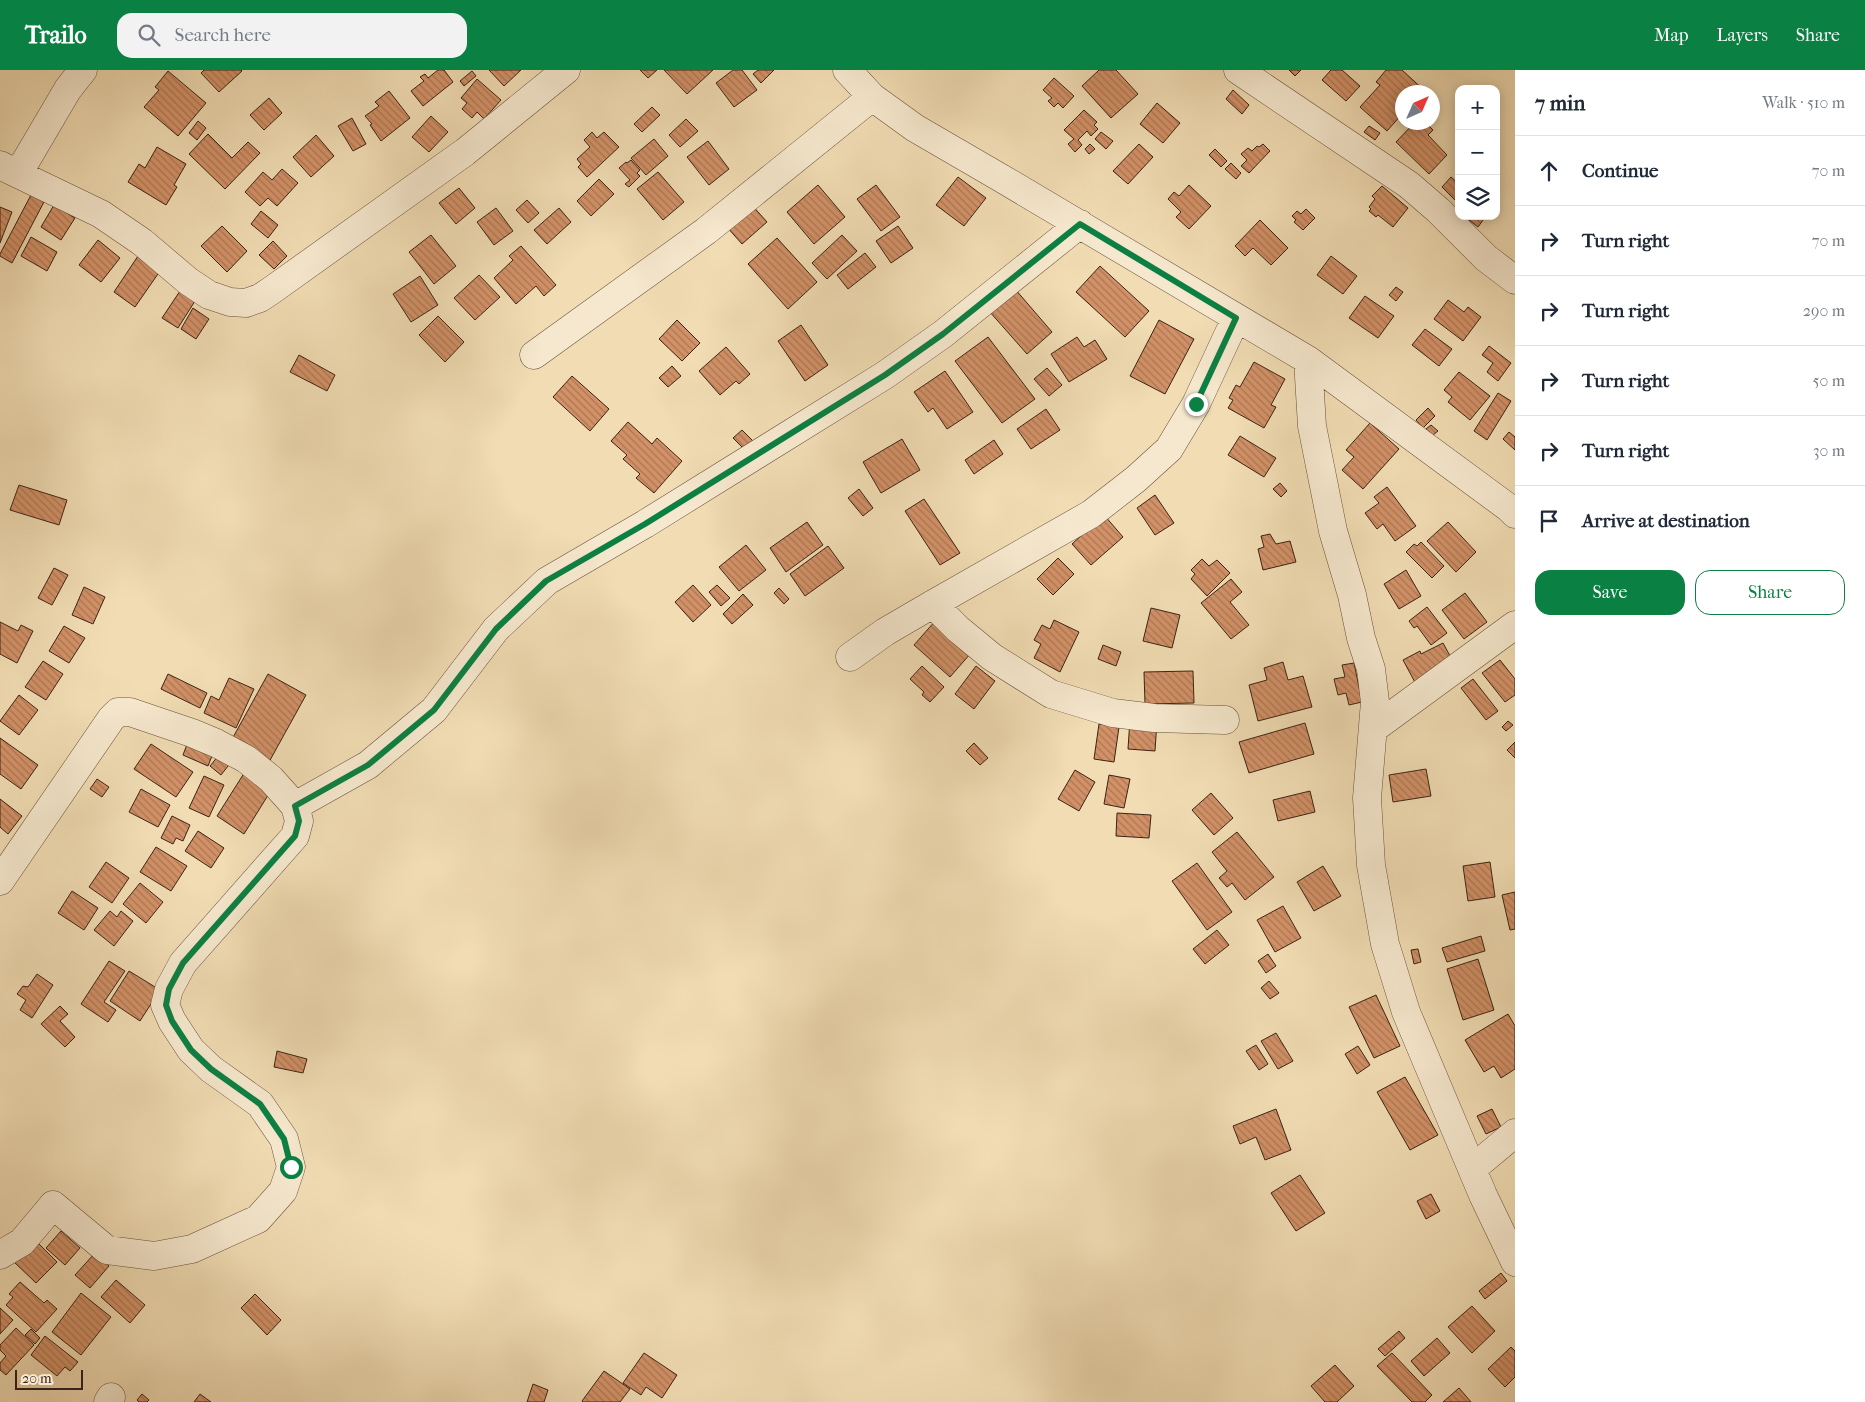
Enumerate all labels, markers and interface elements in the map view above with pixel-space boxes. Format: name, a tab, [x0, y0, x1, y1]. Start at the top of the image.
search box	[117, 13, 467, 58]
text: Trailo	[25, 21, 87, 49]
icon: search	[135, 21, 163, 49]
text: Search here	[175, 24, 271, 46]
text: Map	[1654, 25, 1688, 46]
text: Layers	[1716, 25, 1768, 46]
text: Share	[1796, 25, 1840, 46]
north arrow	[1395, 85, 1440, 130]
map controls	[1455, 85, 1500, 220]
button: +	[1455, 85, 1500, 130]
text: 7 min	[1535, 91, 1586, 115]
text: Walk · 510 m	[1762, 93, 1845, 112]
button: −	[1455, 130, 1500, 175]
icon: ahead	[1535, 157, 1563, 185]
text: Continue	[1582, 160, 1658, 182]
text: 70 m	[1812, 161, 1845, 180]
button: layers	[1455, 175, 1500, 220]
icon: right	[1535, 227, 1563, 255]
text: Turn right	[1582, 230, 1669, 252]
text: 70 m	[1812, 231, 1845, 250]
icon: right	[1535, 297, 1563, 325]
text: Turn right	[1582, 300, 1669, 322]
text: 290 m	[1803, 301, 1845, 320]
icon: right	[1535, 367, 1563, 395]
text: Turn right	[1582, 370, 1669, 392]
text: 50 m	[1813, 371, 1845, 390]
route end	[1185, 393, 1208, 416]
icon: right	[1535, 437, 1563, 465]
text: Turn right	[1582, 440, 1669, 462]
text: 30 m	[1813, 441, 1845, 460]
icon: arrive	[1535, 507, 1563, 535]
text: Arrive at destination	[1582, 510, 1750, 532]
button: Save	[1535, 570, 1685, 615]
button: Share	[1695, 570, 1845, 615]
route start	[280, 1156, 303, 1179]
scale bar	[15, 1367, 82, 1390]
text: 20 m	[22, 1370, 52, 1387]

